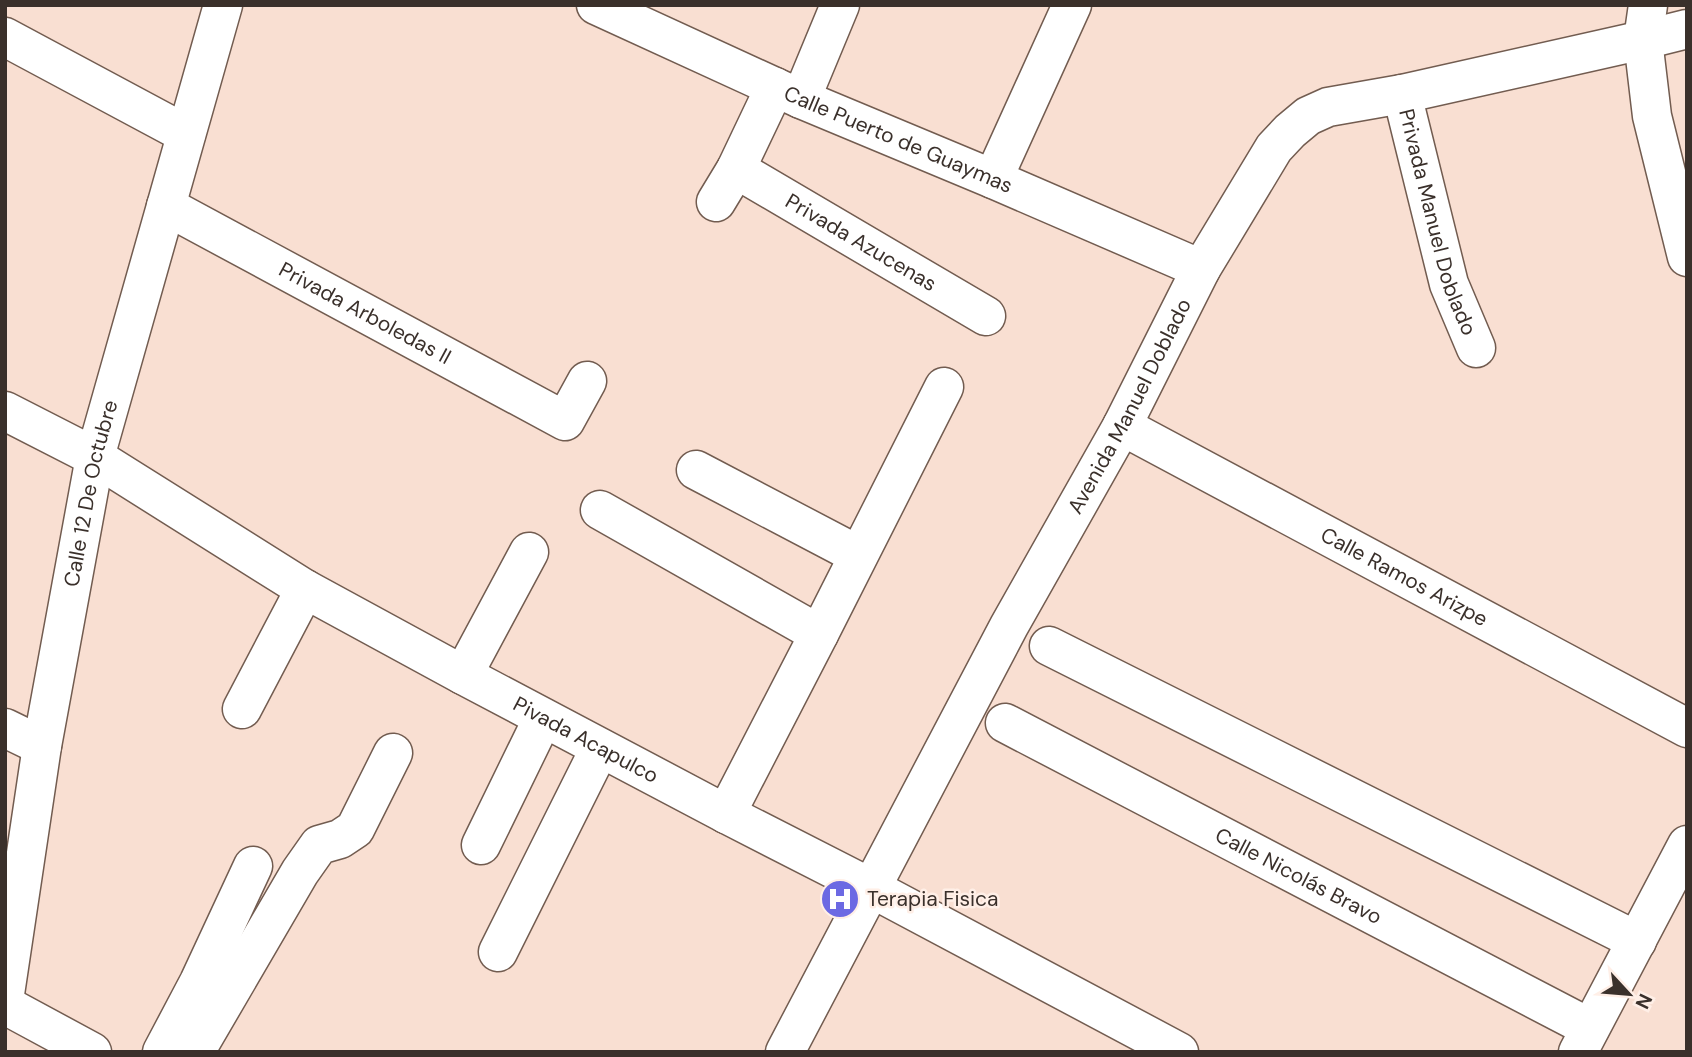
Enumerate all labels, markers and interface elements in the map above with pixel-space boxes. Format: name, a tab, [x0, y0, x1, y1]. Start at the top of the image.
street label: Calle Puerto de Guaymas	[779, 79, 1017, 200]
street label: Privada Manuel Doblado	[1392, 106, 1483, 340]
street label: Privada Azucenas	[780, 187, 942, 298]
street label: Privada Arboledas II	[274, 255, 456, 371]
street label: Avenida Manuel Doblado	[1061, 294, 1198, 519]
street label: Calle 12 De Octubre	[57, 397, 124, 589]
street label: Calle Ramos Arizpe	[1316, 521, 1493, 633]
street label: Pivada Acapulco	[508, 690, 663, 790]
street label: Calle Nicolás Bravo	[1210, 821, 1387, 931]
hospital icon: Terapia Fisica	[819, 878, 861, 920]
place label: Terapia Fisica	[867, 885, 999, 913]
north arrow	[1594, 959, 1664, 1029]
text: N	[1630, 990, 1658, 1013]

